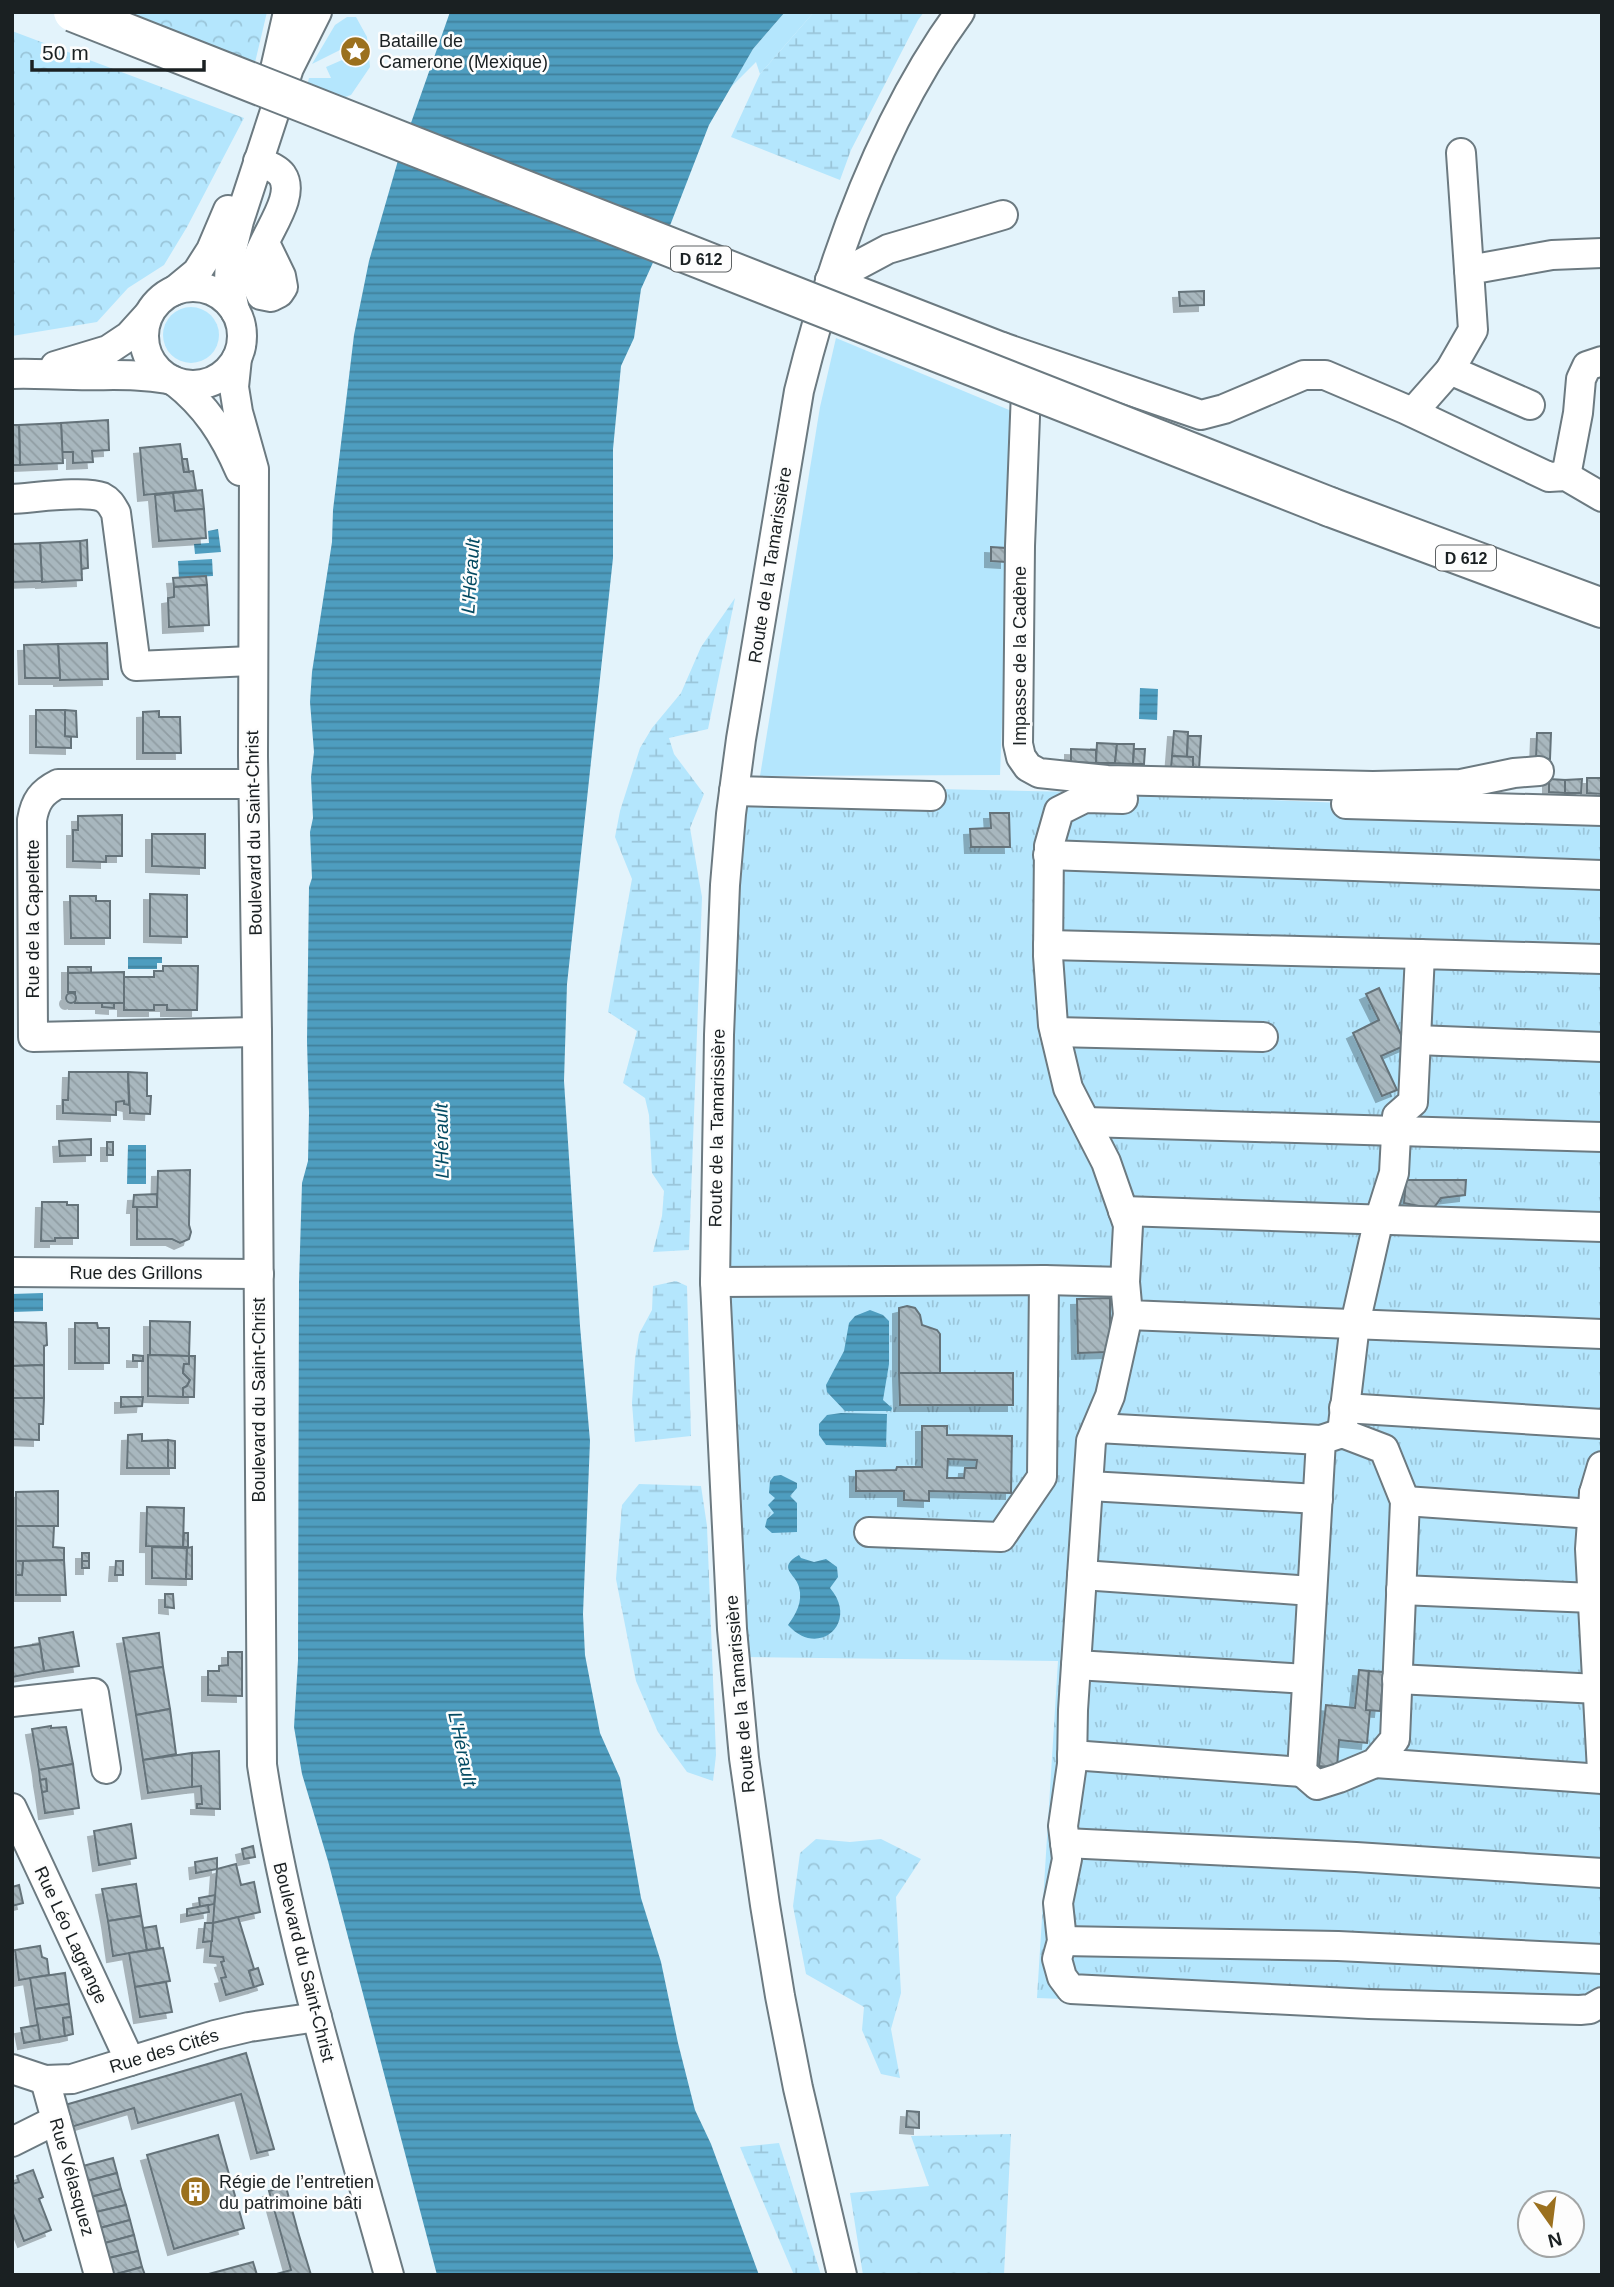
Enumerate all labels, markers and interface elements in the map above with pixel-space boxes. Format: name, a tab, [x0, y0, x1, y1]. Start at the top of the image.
scale bar	[32, 28, 203, 72]
place label: Bataille de Camerone (Mexique)	[379, 31, 548, 72]
place icon: Bataille de Camerone (Mexique)	[339, 34, 373, 68]
text: 50 m	[42, 41, 89, 64]
road number: D 612	[671, 246, 731, 272]
street label: Route de la Tamarissière	[745, 465, 795, 665]
water label: L'Hérault	[457, 537, 484, 614]
road number: D 612	[1436, 545, 1496, 570]
street label: Impasse de la Cadène	[1010, 566, 1030, 746]
street label: Boulevard du Saint-Christ	[242, 730, 266, 936]
street label: Rue de la Capelette	[23, 839, 43, 999]
street label: Route de la Tamarissière	[705, 1028, 729, 1228]
water label: L'Hérault	[430, 1102, 453, 1179]
street label: Rue des Grillons	[69, 1263, 203, 1283]
street label: Boulevard du Saint-Christ	[249, 1297, 269, 1503]
street label: Route de la Tamarissière	[721, 1594, 759, 1794]
water label: L'Hérault	[444, 1710, 481, 1789]
street label: Boulevard du Saint-Christ	[269, 1860, 339, 2064]
street label: Rue Léo Lagrange	[30, 1863, 112, 2007]
street label: Rue des Cités	[107, 2025, 221, 2077]
street label: Rue Vélasquez	[46, 2116, 98, 2238]
place label: Régie de l’entretien du patrimoine bâti	[219, 2172, 374, 2213]
building icon: Régie de l’entretien du patrimoine bâti	[179, 2175, 213, 2209]
north arrow	[1516, 2189, 1586, 2259]
text: N	[1546, 2228, 1564, 2252]

